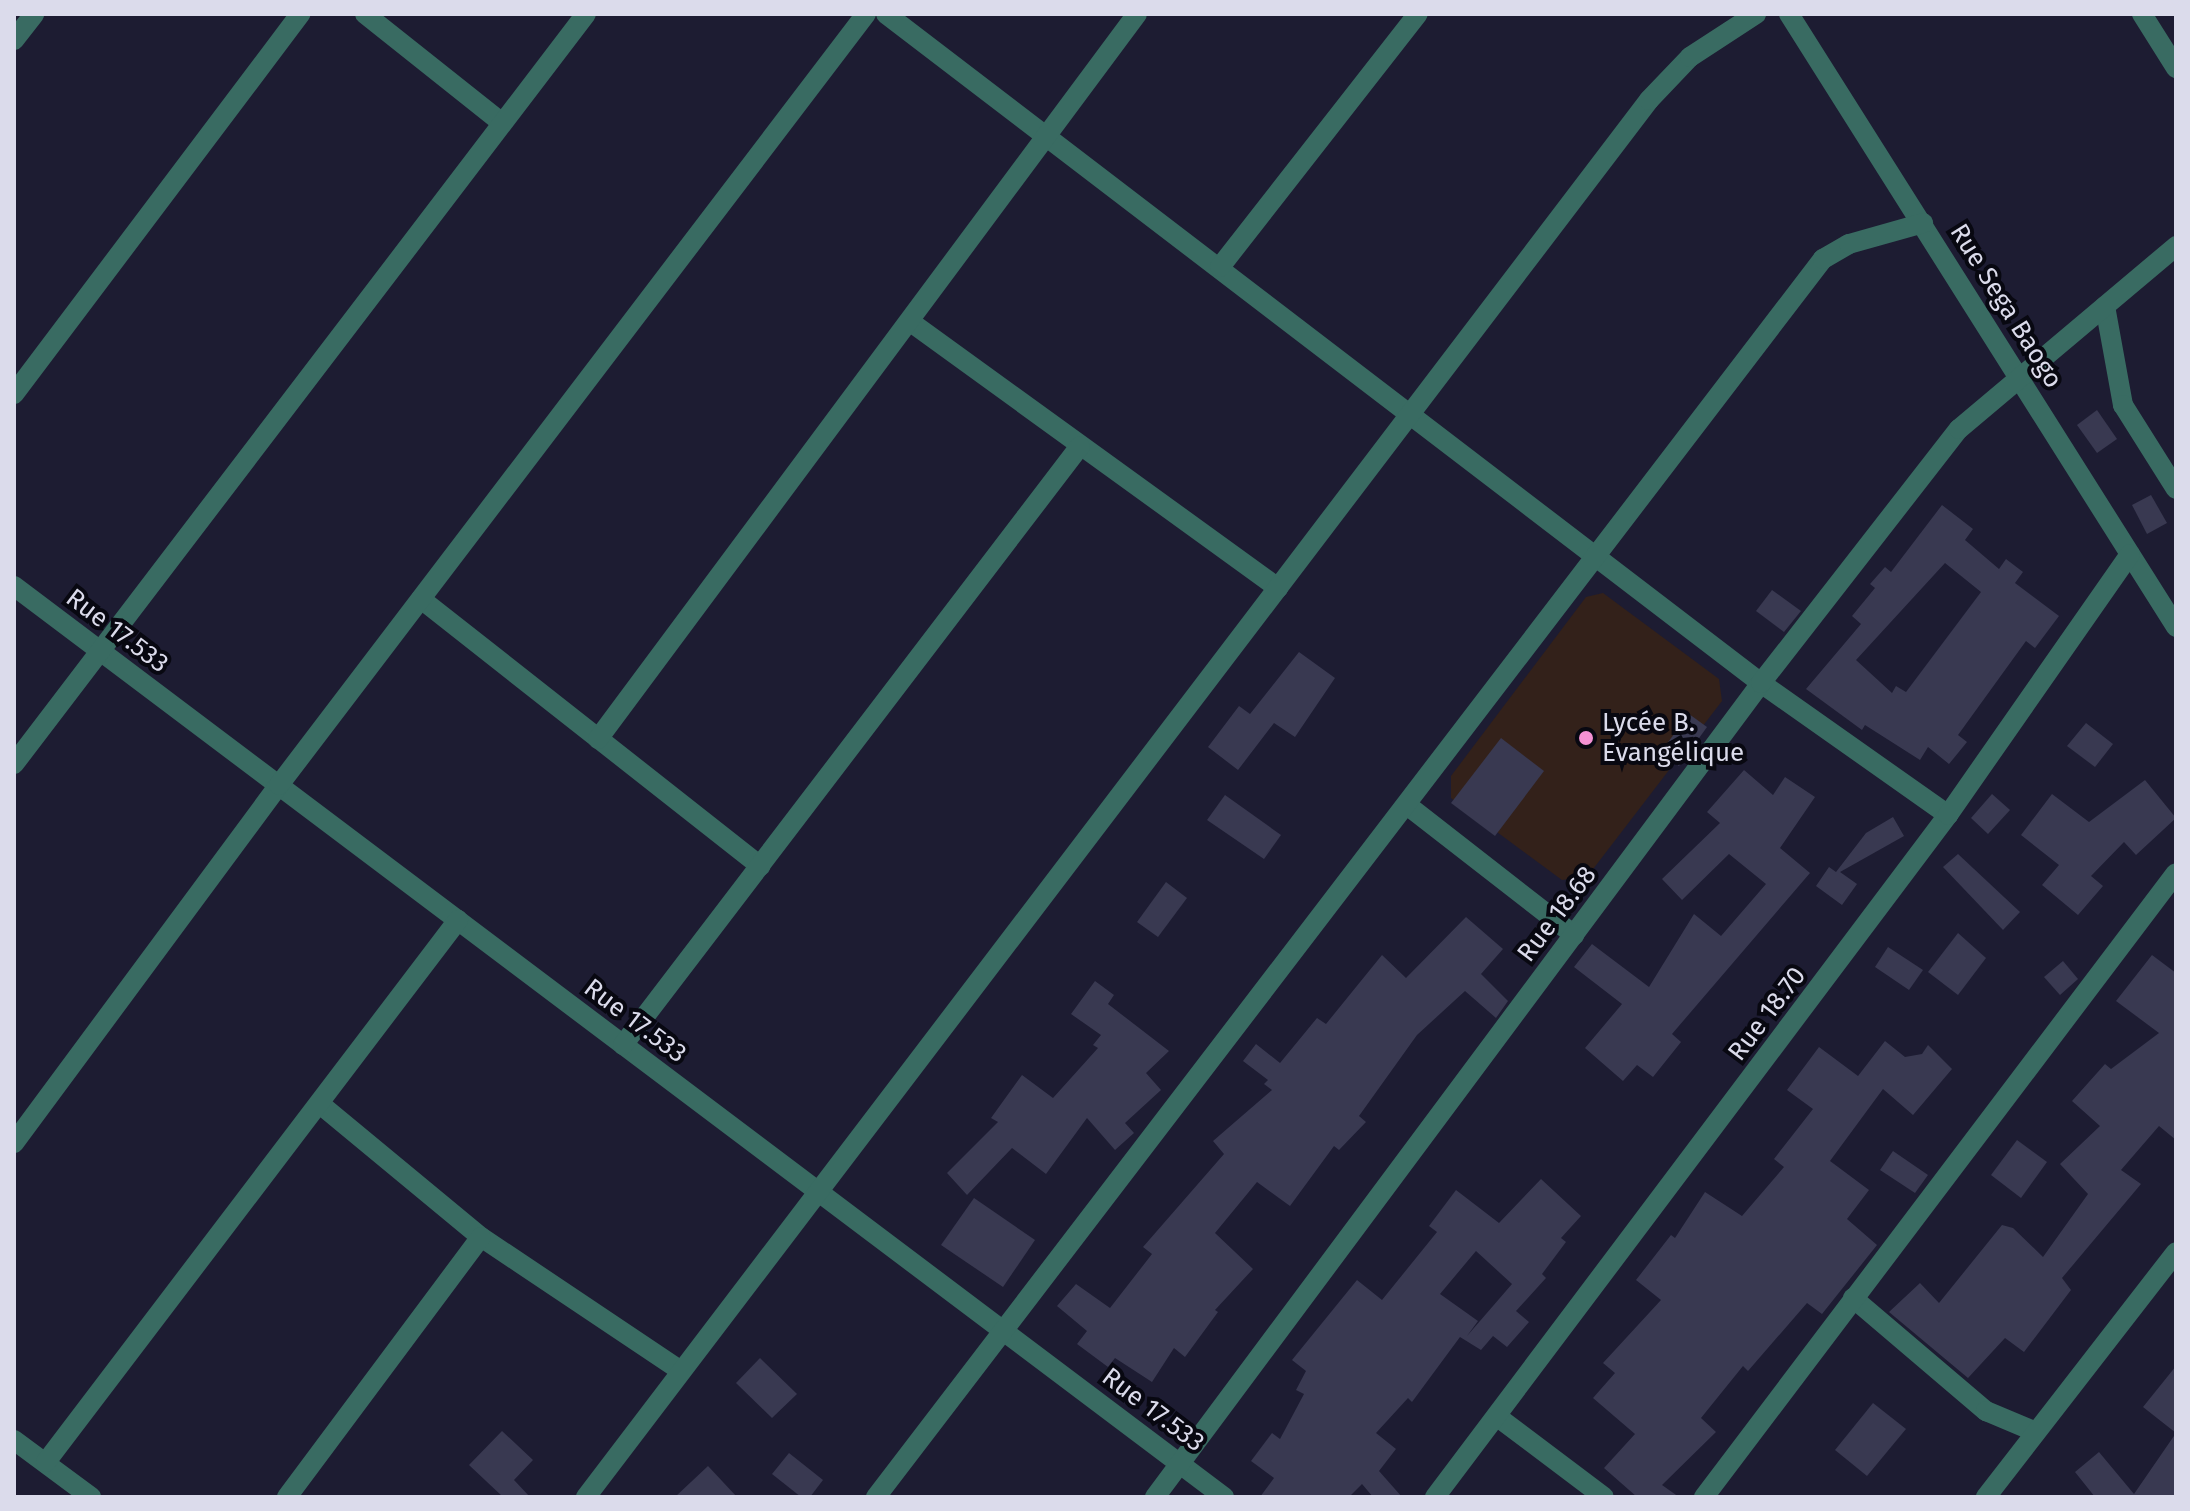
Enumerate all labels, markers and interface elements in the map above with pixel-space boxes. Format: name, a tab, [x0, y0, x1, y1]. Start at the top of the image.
street label: Rue Sega Baogo	[1943, 218, 2069, 394]
street label: Rue 17.533	[60, 582, 174, 680]
place label: Lycée B. Evangélique	[1602, 707, 1744, 768]
marker: Lycée B. Evangélique	[1577, 729, 1595, 747]
street label: Rue 18.68	[1511, 860, 1603, 968]
street label: Rue 18.70	[1722, 961, 1812, 1067]
street label: Rue 17.533	[578, 972, 692, 1070]
street label: Rue 17.533	[1096, 1361, 1210, 1459]

